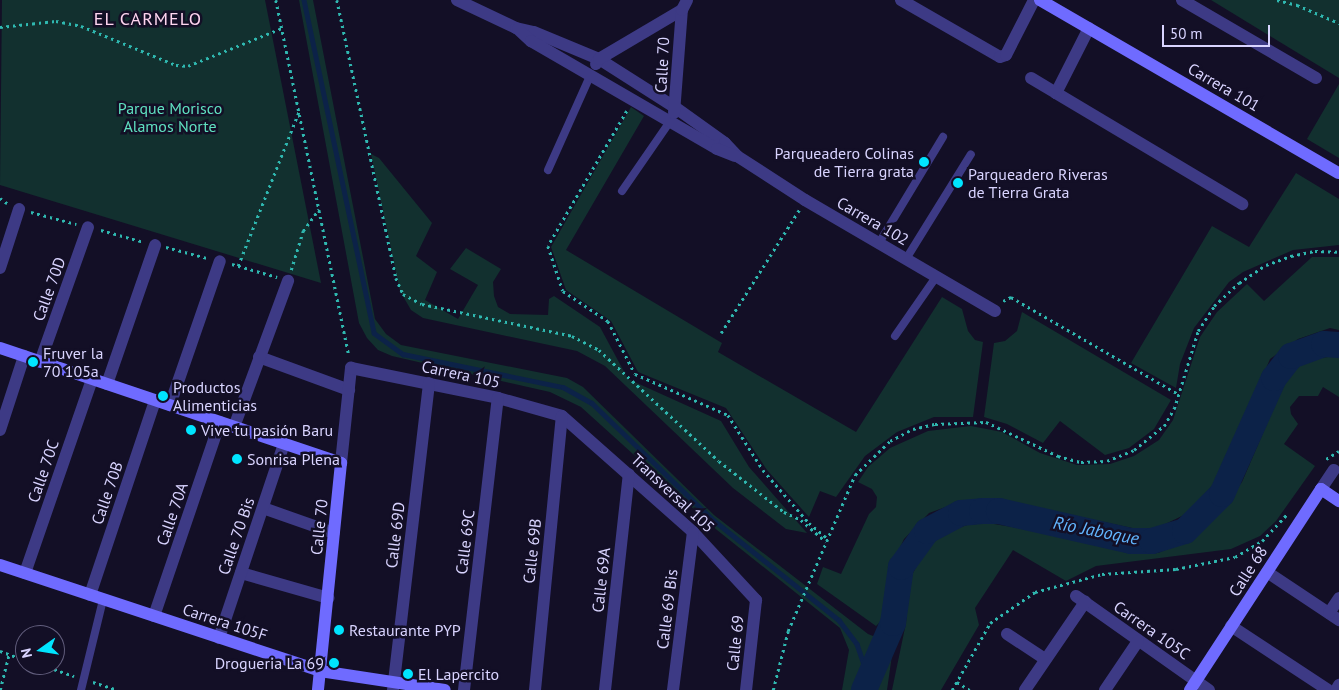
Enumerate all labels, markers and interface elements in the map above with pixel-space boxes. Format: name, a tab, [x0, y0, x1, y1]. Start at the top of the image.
district label: EL CARMELO	[92, 8, 204, 30]
scale bar	[1164, 15, 1272, 47]
text: 50 m	[1170, 24, 1203, 43]
street label: Calle 70	[651, 37, 673, 93]
street label: Carrera 101	[1185, 59, 1263, 115]
park label: Parque Morisco Alamos Norte	[118, 98, 222, 136]
place label: Parqueadero Colinas de Tierra grata	[774, 143, 914, 181]
marker: Parqueadero Colinas de Tierra grata	[918, 156, 930, 168]
place label: Parqueadero Riveras de Tierra Grata	[968, 164, 1108, 202]
marker: Parqueadero Riveras de Tierra Grata	[952, 177, 964, 189]
street label: Carrera 102	[834, 193, 912, 249]
street label: Calle 70D	[29, 254, 69, 324]
place label: Fruver la 70 105a	[43, 343, 103, 381]
marker: Fruver la 70 105a	[27, 356, 39, 368]
street label: Carrera 105	[420, 356, 502, 392]
place label: Productos Alimenticias	[173, 377, 257, 415]
marker: Productos Alimenticias	[157, 390, 169, 402]
place label: Vive tu pasión Baru	[201, 420, 333, 440]
marker: Vive tu pasión Baru	[185, 424, 197, 436]
street label: Calle 70C	[23, 437, 63, 505]
place label: Sonrisa Plena	[247, 449, 340, 469]
street label: Transversal 105	[627, 450, 719, 536]
marker: Sonrisa Plena	[231, 453, 243, 465]
street label: Calle 70B	[87, 459, 127, 527]
street label: Calle 70A	[152, 480, 192, 548]
street label: Calle 70 Bis	[214, 495, 258, 577]
street label: Calle 70	[307, 498, 331, 556]
street label: Calle 69D	[381, 501, 409, 569]
street label: Calle 69C	[452, 509, 478, 575]
water label: Río Jaboque	[1051, 512, 1141, 550]
street label: Calle 69B	[519, 518, 545, 584]
street label: Calle 68	[1225, 542, 1271, 600]
street label: Calle 69A	[588, 547, 614, 613]
street label: Calle 69 Bis	[653, 568, 681, 650]
street label: Carrera 105C	[1110, 597, 1194, 663]
street label: Carrera 105F	[180, 599, 270, 645]
street label: Calle 69	[723, 614, 747, 672]
place label: Restaurante PYP	[349, 620, 461, 640]
marker: Restaurante PYP	[333, 624, 345, 636]
north arrow	[15, 625, 65, 675]
text: N	[17, 647, 36, 660]
place label: Drogueria La 69	[215, 653, 324, 673]
marker: Drogueria La 69	[328, 657, 340, 669]
place label: El Lapercito	[418, 664, 499, 684]
marker: El Lapercito	[402, 668, 414, 680]

